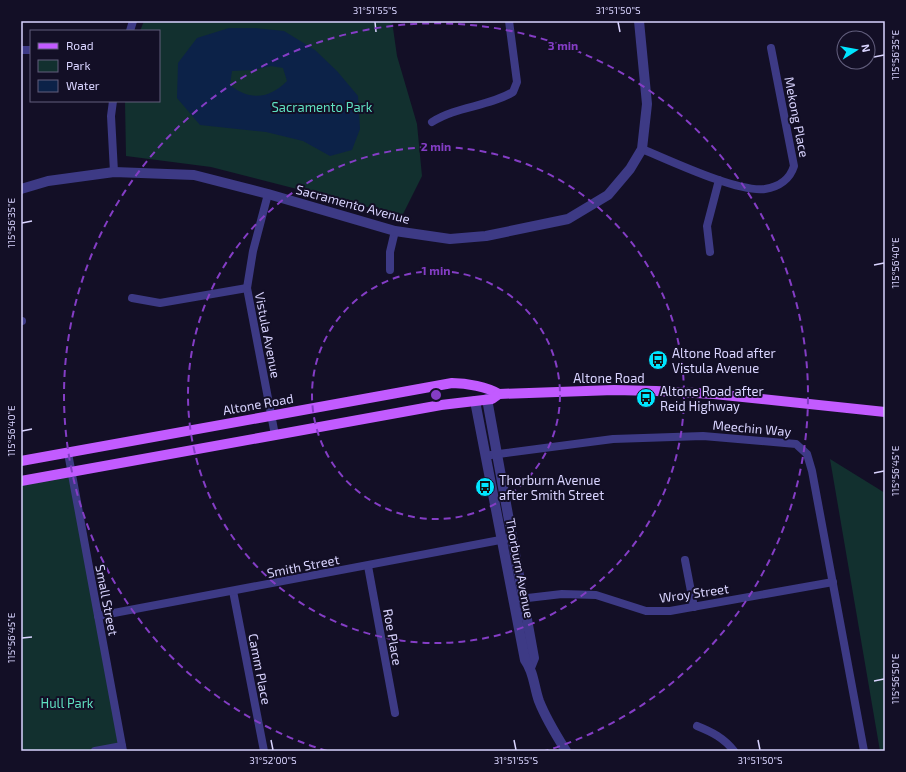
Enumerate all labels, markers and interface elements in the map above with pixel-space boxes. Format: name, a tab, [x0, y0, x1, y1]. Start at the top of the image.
text: 31°51'55"S	[353, 4, 398, 16]
text: 31°51'50"S	[595, 4, 641, 16]
legend	[30, 30, 160, 102]
north arrow	[836, 30, 876, 70]
text: 115°56'35"E	[889, 30, 901, 80]
text: Road	[66, 38, 94, 52]
text: 3 min	[548, 38, 578, 52]
text: N	[859, 43, 873, 53]
text: Park	[66, 58, 91, 72]
street label: Mekong Place	[781, 75, 813, 159]
text: Water	[66, 78, 100, 92]
park label: Sacramento Park	[272, 99, 373, 115]
text: 2 min	[421, 139, 451, 153]
street label: Sacramento Avenue	[294, 181, 412, 227]
text: 115°56'35"E	[5, 198, 17, 248]
text: 115°56'40"E	[889, 237, 901, 289]
text: 1 min	[422, 263, 450, 277]
street label: Vistula Avenue	[252, 291, 284, 379]
place label: Altone Road after Vistula Avenue	[672, 345, 776, 376]
bus stop icon: Altone Road after Vistula Avenue	[647, 349, 669, 371]
street label: Altone Road	[573, 370, 645, 386]
place label: Altone Road after Reid Highway	[660, 383, 764, 414]
bus stop icon: Altone Road after Reid Highway	[635, 387, 657, 409]
centre of rings	[429, 388, 443, 402]
street label: Altone Road	[221, 390, 295, 418]
text: 115°56'40"E	[5, 405, 17, 457]
street label: Meechin Way	[712, 417, 792, 439]
text: 115°56'45"E	[889, 445, 901, 496]
place label: Thorburn Avenue after Smith Street	[499, 472, 604, 503]
bus stop icon: Thorburn Avenue after Smith Street	[474, 476, 496, 498]
street label: Thorburn Avenue	[502, 517, 538, 619]
street label: Smith Street	[265, 551, 341, 581]
street label: Small Street	[92, 563, 122, 637]
street label: Wroy Street	[658, 580, 730, 606]
street label: Roe Place	[380, 607, 406, 667]
text: 115°56'45"E	[5, 612, 17, 663]
street label: Camm Place	[245, 632, 275, 706]
text: 115°56'50"E	[889, 653, 901, 704]
park label: Hull Park	[41, 695, 94, 711]
text: 31°52'00"S	[249, 754, 297, 766]
text: 31°51'55"S	[494, 754, 539, 766]
text: 31°51'50"S	[737, 754, 783, 766]

